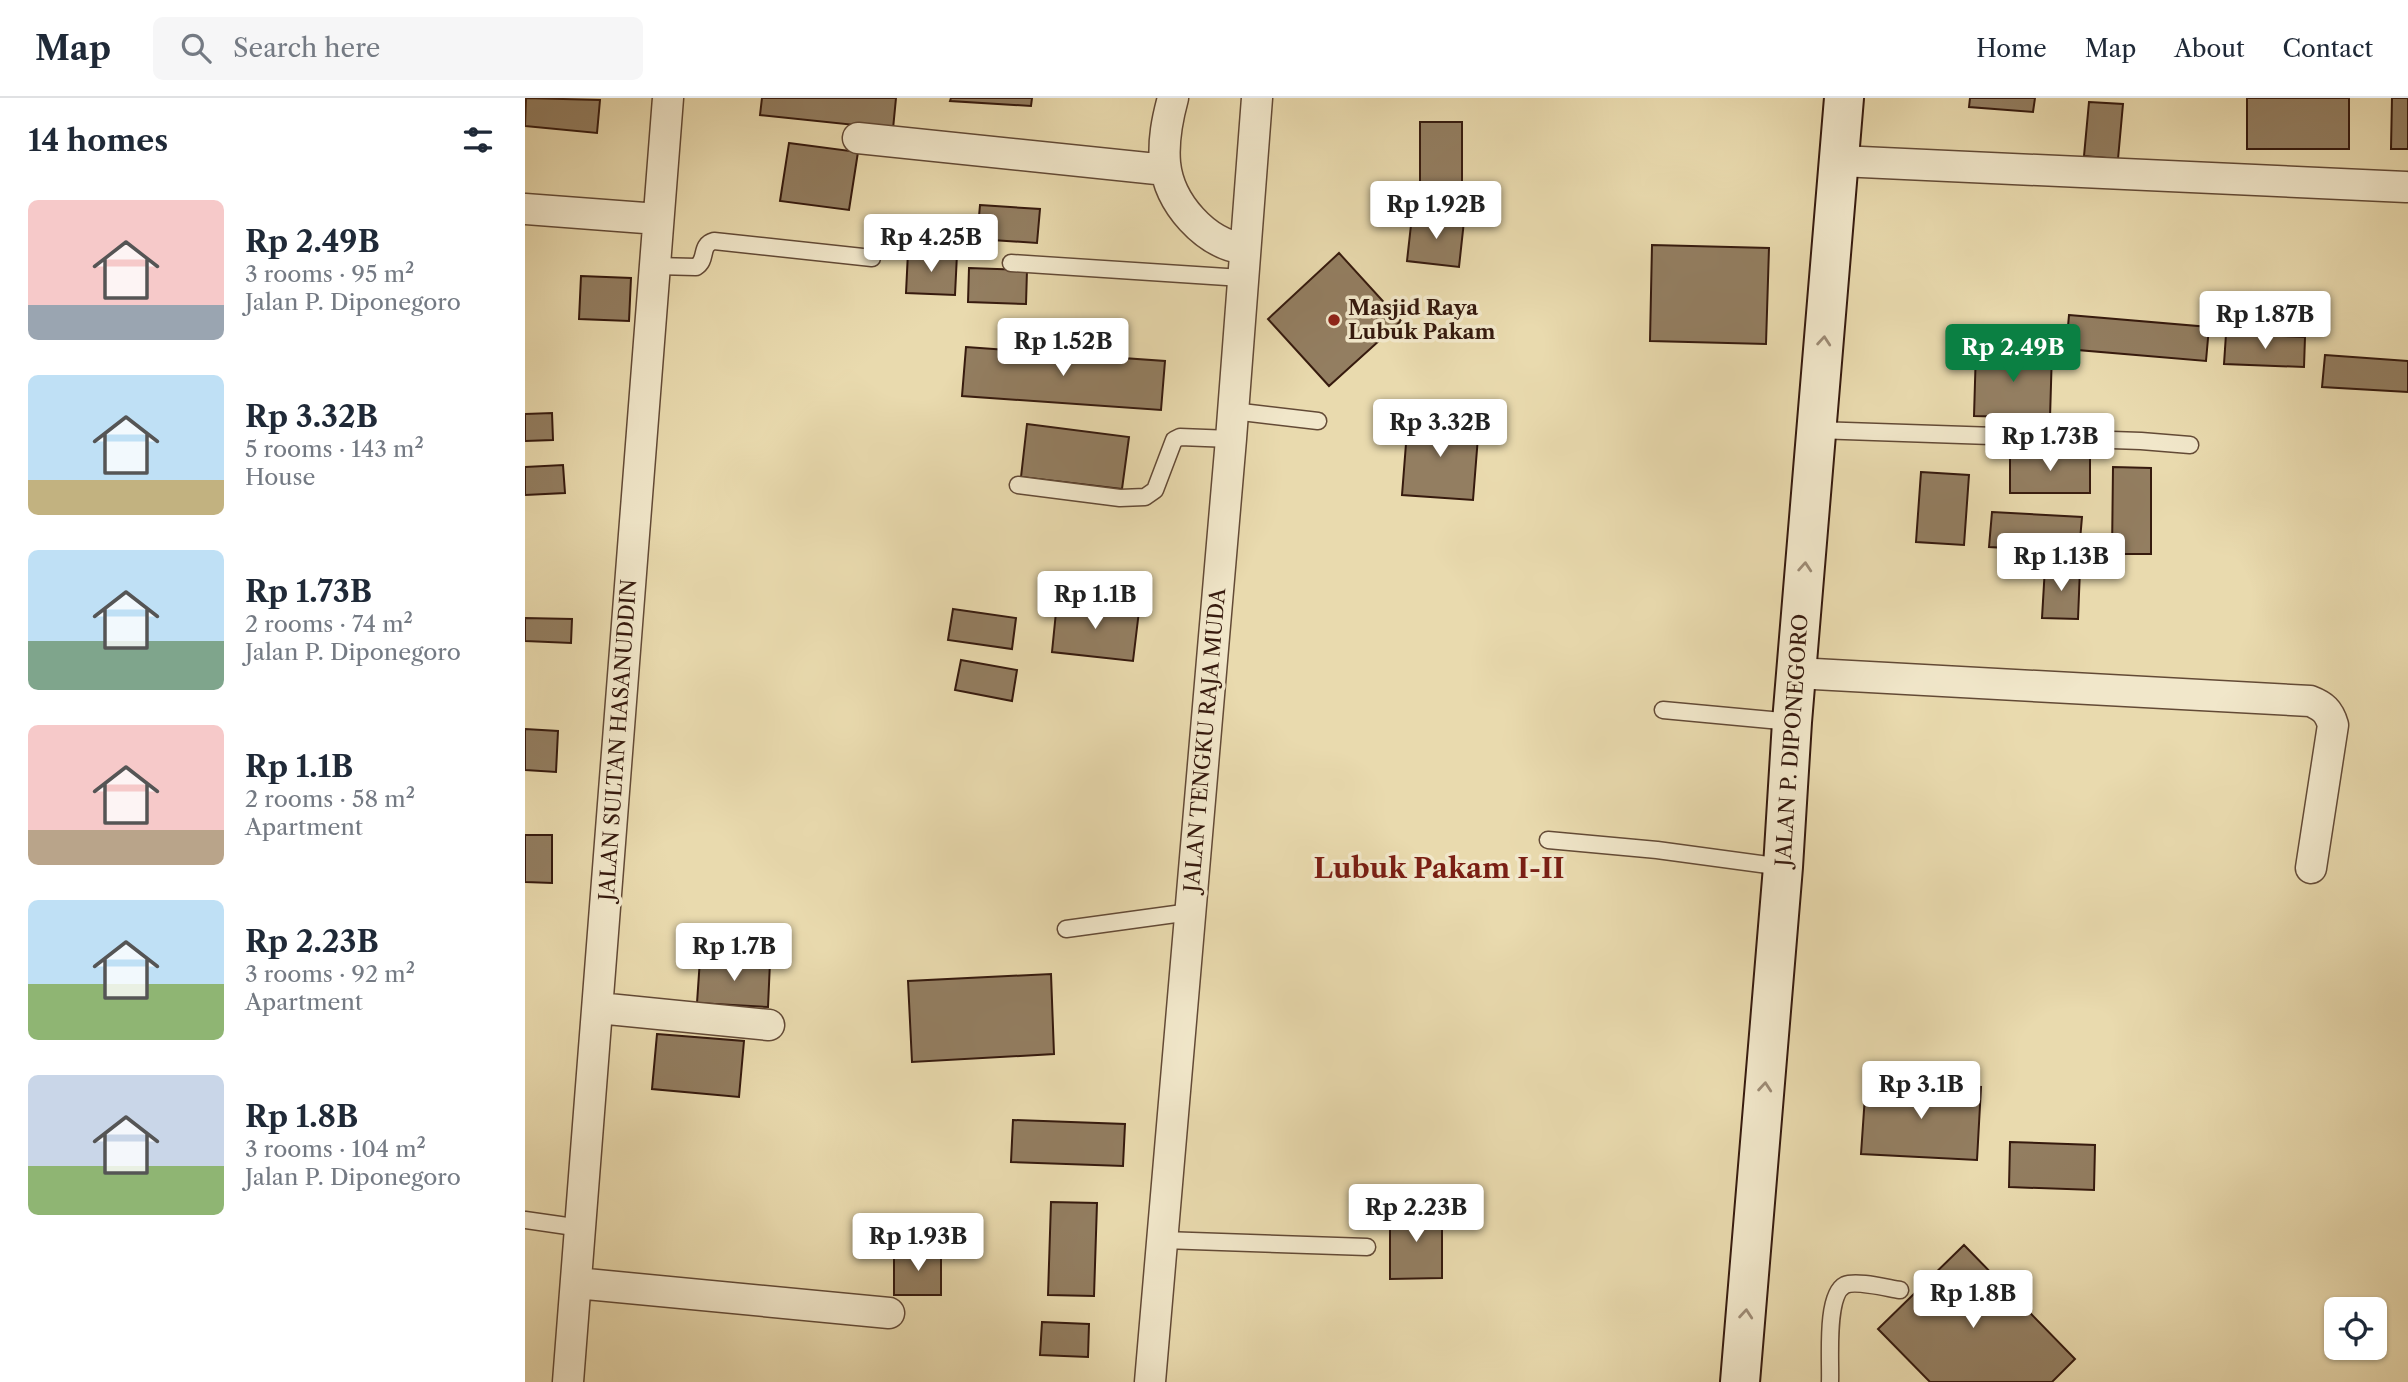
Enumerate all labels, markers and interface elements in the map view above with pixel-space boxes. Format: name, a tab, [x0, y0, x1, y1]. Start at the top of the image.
search box	[153, 17, 643, 80]
text: Map	[35, 28, 111, 69]
icon: search	[177, 29, 215, 67]
text: Search here	[233, 32, 380, 64]
text: Home	[1976, 34, 2047, 63]
text: Map	[2085, 34, 2136, 63]
text: About	[2174, 34, 2245, 63]
text: Contact	[2283, 34, 2373, 63]
icon: filters	[459, 121, 497, 159]
text: 14 homes	[28, 122, 168, 159]
pin: Rp 1.92B	[1364, 181, 1508, 241]
text: Rp 1.92B	[1386, 190, 1486, 218]
pin: Rp 4.25B	[859, 214, 1003, 274]
text: Rp 2.49B	[245, 223, 380, 260]
text: Rp 4.25B	[880, 223, 982, 251]
icon: home	[84, 228, 168, 312]
text: 3 rooms · 95 m²	[245, 260, 414, 288]
text: Jalan P. Diponegoro	[245, 288, 461, 316]
pin: Rp 1.87B	[2193, 292, 2337, 351]
place label: Masjid Raya Lubuk Pakam	[1348, 295, 1496, 344]
text: Rp 1.87B	[2216, 300, 2314, 328]
marker: Masjid Raya Lubuk Pakam	[1326, 312, 1342, 328]
pin: Rp 1.52B	[991, 318, 1135, 378]
pin: Rp 2.49B	[1941, 324, 2085, 384]
text: Rp 1.52B	[1014, 327, 1112, 355]
text: Rp 2.49B	[1961, 333, 2065, 361]
one-way arrow	[1816, 335, 1831, 346]
text: Rp 3.32B	[245, 398, 378, 435]
pin: Rp 3.32B	[1368, 400, 1512, 459]
icon: home	[84, 403, 168, 487]
text: Rp 3.32B	[1389, 408, 1491, 436]
pin: Rp 1.73B	[1978, 414, 2122, 473]
text: Rp 1.73B	[2001, 422, 2099, 450]
text: 5 rooms · 143 m²	[245, 435, 424, 463]
text: House	[245, 463, 315, 491]
pin: Rp 1.13B	[1989, 533, 2133, 593]
text: Rp 1.13B	[2013, 542, 2109, 570]
one-way arrow	[1797, 562, 1812, 573]
pin: Rp 1.1B	[1030, 572, 1160, 631]
text: Rp 1.73B	[245, 573, 372, 610]
icon: home	[84, 578, 168, 662]
street label: JALAN SULTAN HASANUDDIN	[594, 578, 641, 905]
text: Rp 1.1B	[1053, 580, 1137, 608]
street label: JALAN TENGKU RAJA MUDA	[1178, 587, 1230, 896]
text: 2 rooms · 74 m²	[245, 610, 413, 638]
street label: JALAN P. DIPONEGORO	[1770, 613, 1813, 870]
text: Jalan P. Diponegoro	[245, 638, 461, 666]
text: Rp 1.1B	[245, 748, 353, 785]
icon: home	[84, 753, 168, 837]
text: 2 rooms · 58 m²	[245, 785, 415, 813]
text: Apartment	[245, 813, 363, 841]
district label: Lubuk Pakam I-II	[1314, 851, 1564, 885]
text: Rp 2.23B	[245, 923, 379, 960]
pin: Rp 1.7B	[669, 924, 799, 983]
icon: home	[84, 928, 168, 1012]
text: Rp 1.7B	[692, 932, 776, 960]
text: 3 rooms · 92 m²	[245, 960, 415, 988]
text: Apartment	[245, 988, 363, 1016]
pin: Rp 3.1B	[1856, 1062, 1986, 1121]
text: Rp 3.1B	[1878, 1070, 1964, 1098]
one-way arrow	[1757, 1082, 1772, 1093]
text: Rp 1.8B	[245, 1098, 358, 1135]
icon: home	[84, 1103, 168, 1187]
text: 3 rooms · 104 m²	[245, 1135, 426, 1163]
text: Jalan P. Diponegoro	[245, 1163, 461, 1191]
pin: Rp 2.23B	[1344, 1184, 1488, 1244]
text: Rp 2.23B	[1365, 1193, 1467, 1221]
pin: Rp 1.93B	[846, 1214, 990, 1273]
text: Rp 1.93B	[869, 1222, 967, 1250]
pin: Rp 1.8B	[1908, 1270, 2038, 1330]
text: Rp 1.8B	[1930, 1279, 2016, 1307]
map controls	[2324, 1297, 2387, 1360]
button: locate	[2324, 1297, 2387, 1360]
one-way arrow	[1738, 1308, 1753, 1319]

